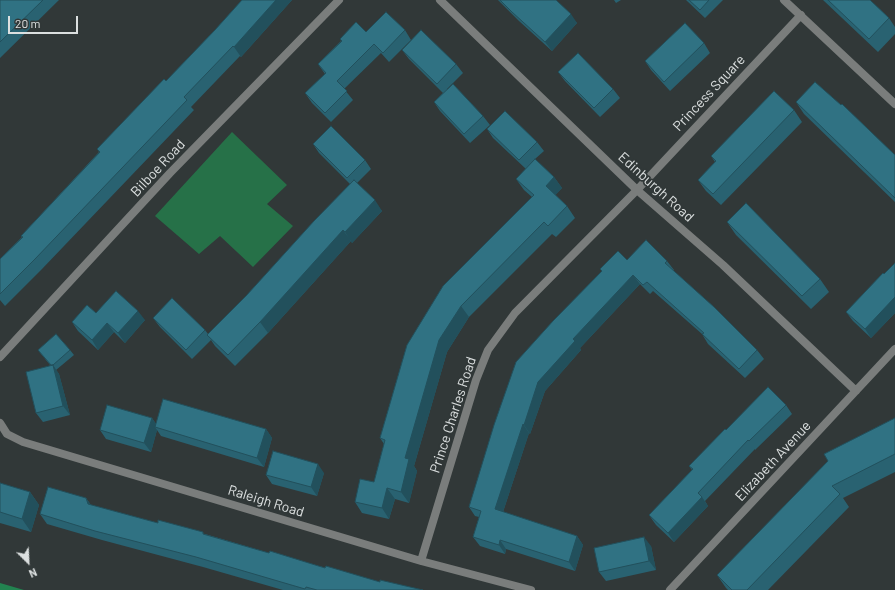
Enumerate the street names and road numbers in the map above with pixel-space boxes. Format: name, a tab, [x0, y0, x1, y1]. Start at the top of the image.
street label: Princess Square	[669, 51, 749, 135]
street label: Bilboe Road	[127, 136, 189, 200]
street label: Edinburgh Road	[615, 149, 697, 225]
street label: Prince Charles Road	[426, 355, 480, 475]
street label: Elizabeth Avenue	[732, 417, 814, 505]
street label: Raleigh Road	[226, 481, 306, 521]

